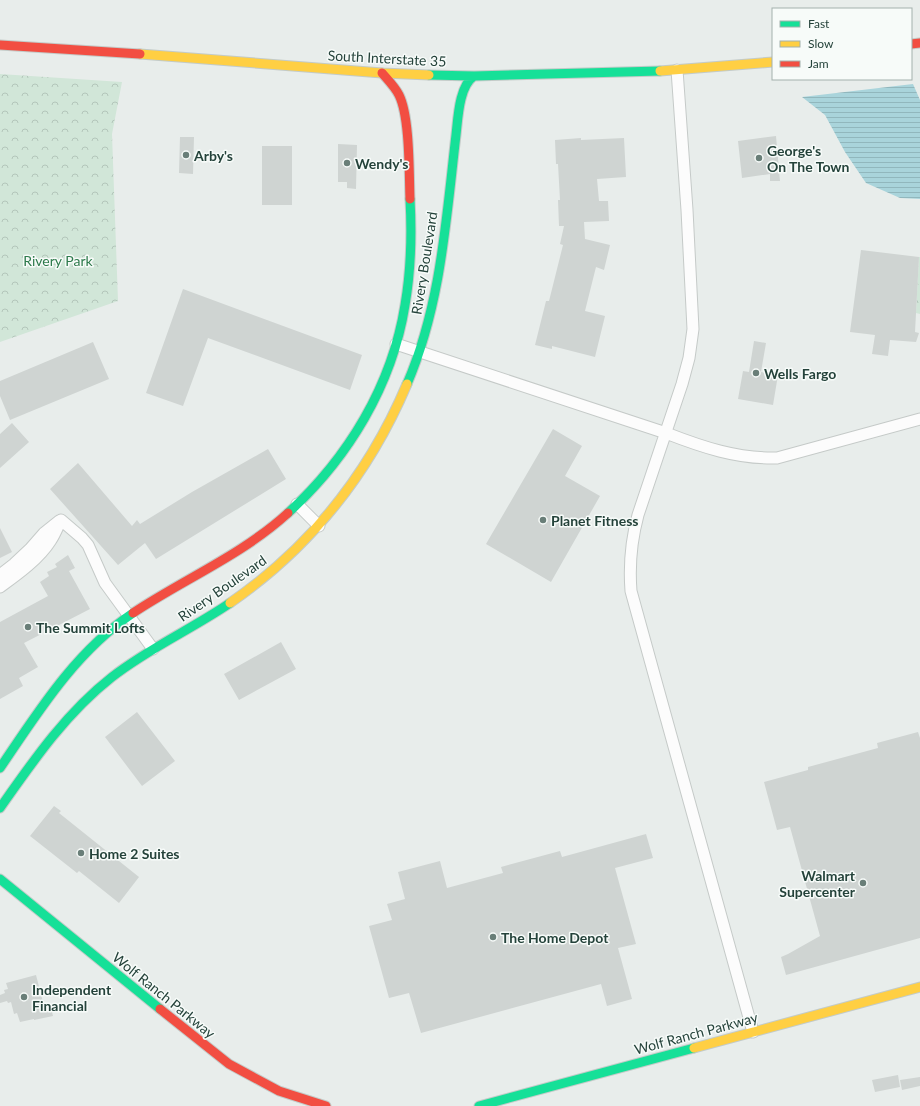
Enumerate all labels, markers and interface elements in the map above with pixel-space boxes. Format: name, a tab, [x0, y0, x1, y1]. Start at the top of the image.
legend	[772, 8, 912, 80]
text: Fast	[808, 16, 830, 31]
text: Slow	[808, 36, 834, 51]
street label: South Interstate 35	[327, 46, 447, 70]
text: Jam	[808, 56, 829, 71]
place label: George's On The Town	[767, 142, 850, 175]
place label: Arby's	[193, 147, 233, 164]
marker: Arby's	[181, 150, 191, 160]
marker: George's On The Town	[754, 153, 764, 163]
place label: Wendy's	[355, 155, 409, 172]
marker: Wendy's	[342, 158, 352, 168]
street label: Rivery Boulevard	[407, 210, 441, 316]
park label: Rivery Park	[23, 252, 94, 269]
place label: Wells Fargo	[764, 365, 836, 382]
marker: Wells Fargo	[751, 368, 761, 378]
place label: Planet Fitness	[551, 512, 639, 529]
marker: Planet Fitness	[538, 515, 548, 525]
street label: Rivery Boulevard	[175, 551, 269, 625]
place label: The Summit Lofts	[36, 619, 145, 636]
marker: The Summit Lofts	[23, 622, 33, 632]
place label: Home 2 Suites	[89, 845, 180, 862]
marker: Home 2 Suites	[76, 848, 86, 858]
place label: Walmart Supercenter	[779, 867, 856, 900]
marker: Walmart Supercenter	[858, 878, 868, 888]
place label: The Home Depot	[501, 929, 609, 946]
marker: The Home Depot	[488, 932, 498, 942]
street label: Wolf Ranch Parkway	[109, 948, 219, 1042]
place label: Independent Financial	[32, 981, 112, 1014]
marker: Independent Financial	[19, 992, 29, 1002]
street label: Wolf Ranch Parkway	[632, 1008, 760, 1058]

